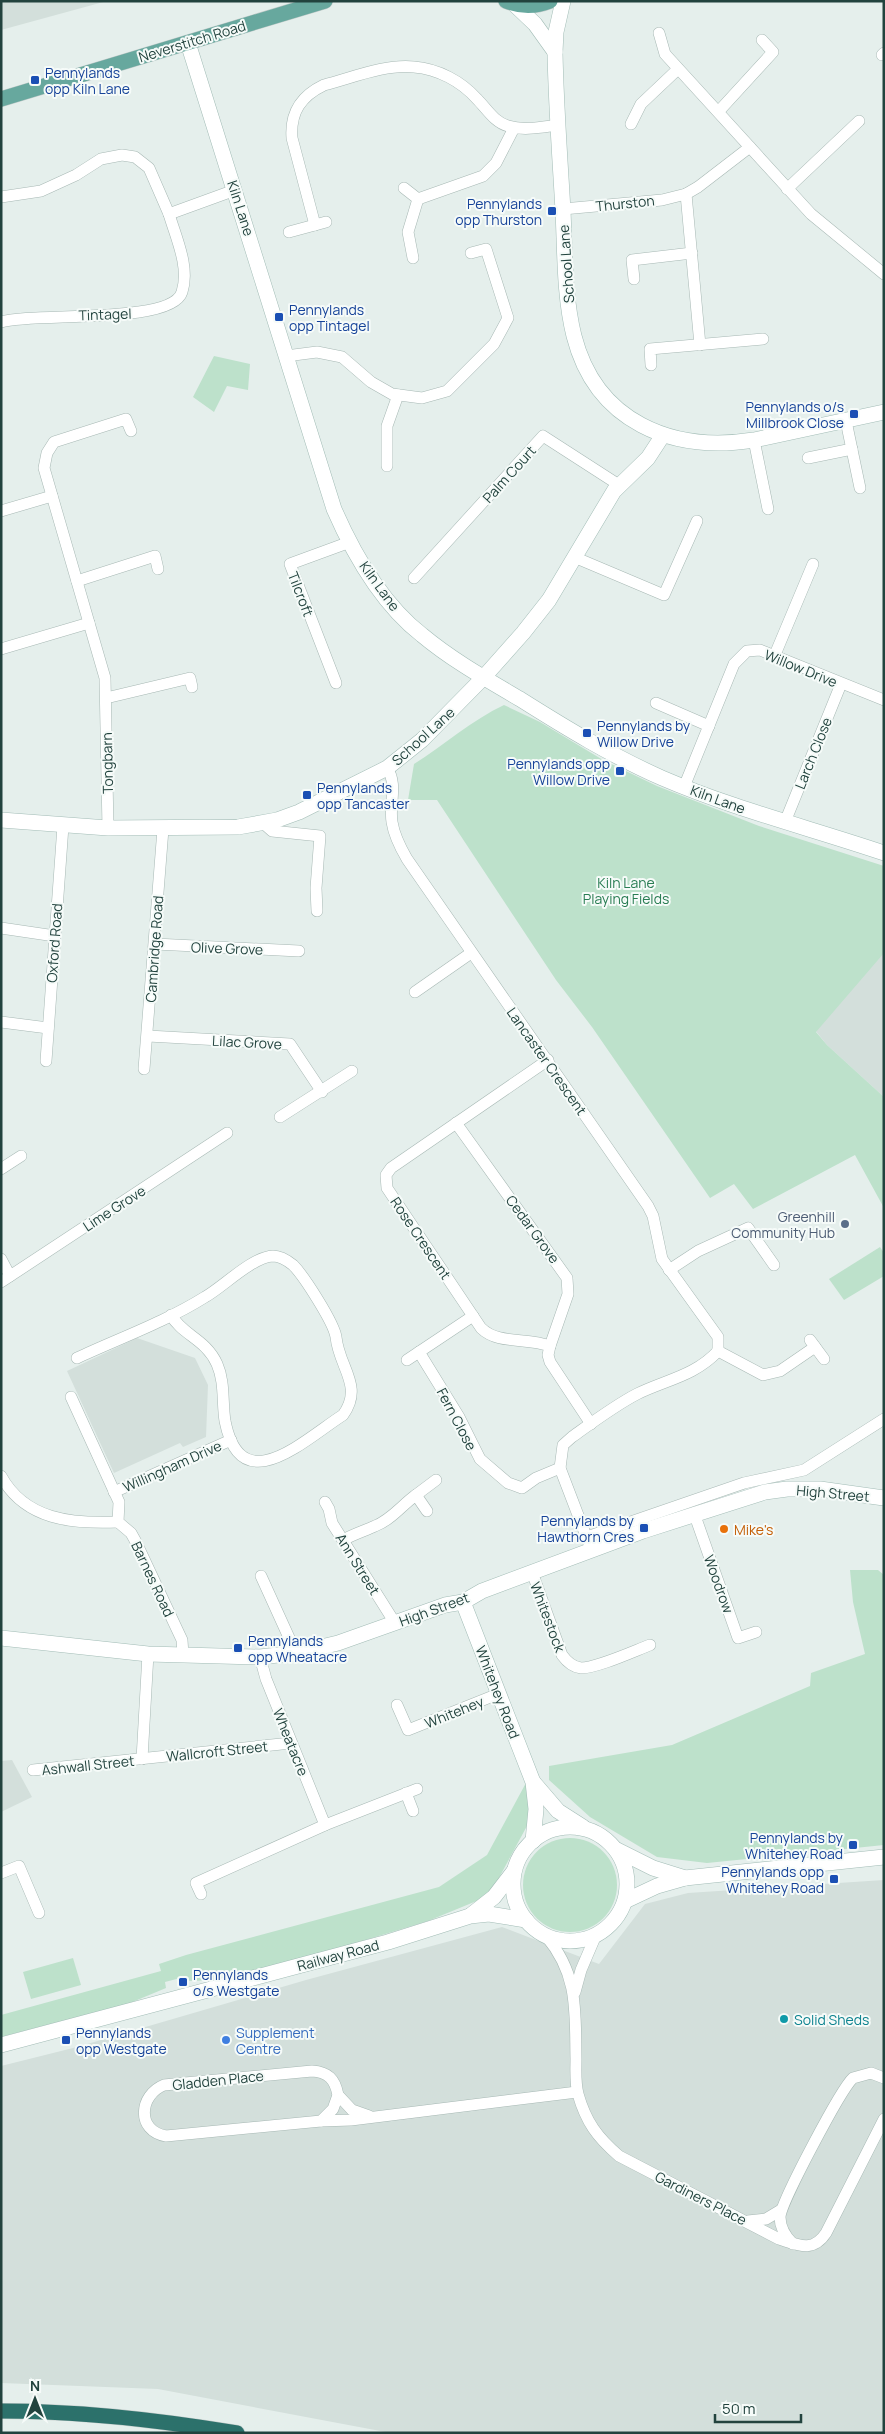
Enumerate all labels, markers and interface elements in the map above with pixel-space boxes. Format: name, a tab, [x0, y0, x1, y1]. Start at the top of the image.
street label: Neverstitch Road	[136, 16, 248, 66]
place label: Pennylands opp Kiln Lane	[45, 63, 130, 98]
marker: Pennylands opp Kiln Lane	[29, 74, 41, 86]
street label: Kiln Lane	[223, 178, 259, 238]
street label: Thurston	[595, 190, 655, 216]
place label: Pennylands opp Thurston	[455, 194, 542, 229]
marker: Pennylands opp Thurston	[546, 205, 558, 217]
street label: School Lane	[554, 224, 578, 304]
place label: Pennylands opp Tintagel	[289, 300, 370, 335]
street label: Tintagel	[78, 304, 132, 324]
marker: Pennylands opp Tintagel	[273, 311, 285, 323]
place label: Pennylands o/s Millbrook Close	[745, 397, 844, 432]
marker: Pennylands o/s Millbrook Close	[848, 408, 860, 420]
street label: Palm Court	[478, 441, 540, 507]
street label: Kiln Lane	[355, 557, 405, 615]
street label: Tilcroft	[284, 569, 318, 619]
street label: Willow Drive	[762, 645, 840, 691]
street label: School Lane	[387, 703, 459, 769]
street label: Larch Close	[790, 714, 836, 792]
place label: Pennylands by Willow Drive	[597, 716, 691, 751]
marker: Pennylands by Willow Drive	[581, 727, 593, 739]
street label: Tongbarn	[97, 732, 117, 794]
place label: Pennylands opp Willow Drive	[507, 754, 610, 789]
marker: Pennylands opp Willow Drive	[614, 765, 626, 777]
place label: Pennylands opp Tancaster	[317, 778, 409, 813]
street label: Kiln Lane	[688, 780, 748, 818]
marker: Pennylands opp Tancaster	[301, 789, 313, 801]
park label: Kiln Lane Playing Fields	[583, 873, 669, 908]
street label: Cambridge Road	[141, 895, 167, 1003]
street label: Oxford Road	[42, 903, 66, 983]
street label: Olive Grove	[191, 937, 263, 959]
street label: Lancaster Crescent	[503, 1003, 592, 1119]
street label: Lilac Grove	[212, 1031, 282, 1053]
street label: Lime Grove	[79, 1181, 149, 1235]
street label: Cedar Grove	[502, 1191, 564, 1267]
street label: Rose Crescent	[386, 1193, 456, 1283]
place label: Greenhill Community Hub	[731, 1207, 835, 1242]
marker: Greenhill Community Hub	[839, 1218, 851, 1230]
street label: Fern Close	[433, 1384, 481, 1454]
street label: Willingham Drive	[120, 1436, 224, 1496]
street label: High Street	[796, 1480, 871, 1506]
place label: Pennylands by Hawthorn Cres	[537, 1511, 635, 1546]
place label: Mike's	[734, 1520, 773, 1539]
marker: Pennylands by Hawthorn Cres	[638, 1522, 650, 1534]
marker: Mike's	[718, 1523, 730, 1535]
street label: Ann Street	[332, 1530, 385, 1599]
street label: Barnes Road	[127, 1538, 179, 1620]
street label: Woodrow	[700, 1552, 738, 1616]
street label: Whitestock	[526, 1579, 570, 1656]
street label: High Street	[396, 1587, 472, 1630]
place label: Pennylands opp Wheatacre	[248, 1631, 347, 1666]
marker: Pennylands opp Wheatacre	[232, 1642, 244, 1654]
street label: Whitehey Road	[472, 1643, 524, 1741]
street label: Whitehey	[422, 1691, 487, 1732]
street label: Wheatacre	[269, 1705, 313, 1779]
street label: Wallcroft Street	[165, 1736, 269, 1766]
street label: Ashwall Street	[41, 1751, 136, 1779]
place label: Pennylands by Whitehey Road	[745, 1828, 844, 1863]
marker: Pennylands by Whitehey Road	[847, 1839, 859, 1851]
place label: Pennylands opp Whitehey Road	[721, 1862, 824, 1897]
marker: Pennylands opp Whitehey Road	[828, 1873, 840, 1885]
street label: Railway Road	[295, 1935, 381, 1975]
place label: Pennylands o/s Westgate	[193, 1965, 279, 2000]
marker: Pennylands o/s Westgate	[177, 1976, 189, 1988]
place label: Solid Sheds	[794, 2010, 869, 2029]
marker: Solid Sheds	[778, 2013, 790, 2025]
place label: Pennylands opp Westgate	[76, 2023, 167, 2058]
place label: Supplement Centre	[236, 2023, 315, 2058]
marker: Pennylands opp Westgate	[60, 2034, 72, 2046]
marker: Supplement Centre	[220, 2034, 232, 2046]
street label: Gladden Place	[171, 2066, 265, 2094]
street label: Gardiners Place	[652, 2167, 750, 2229]
north arrow	[10, 2374, 60, 2424]
text: N	[30, 2376, 40, 2395]
scale bar	[715, 2392, 801, 2424]
text: 50 m	[722, 2398, 756, 2419]

